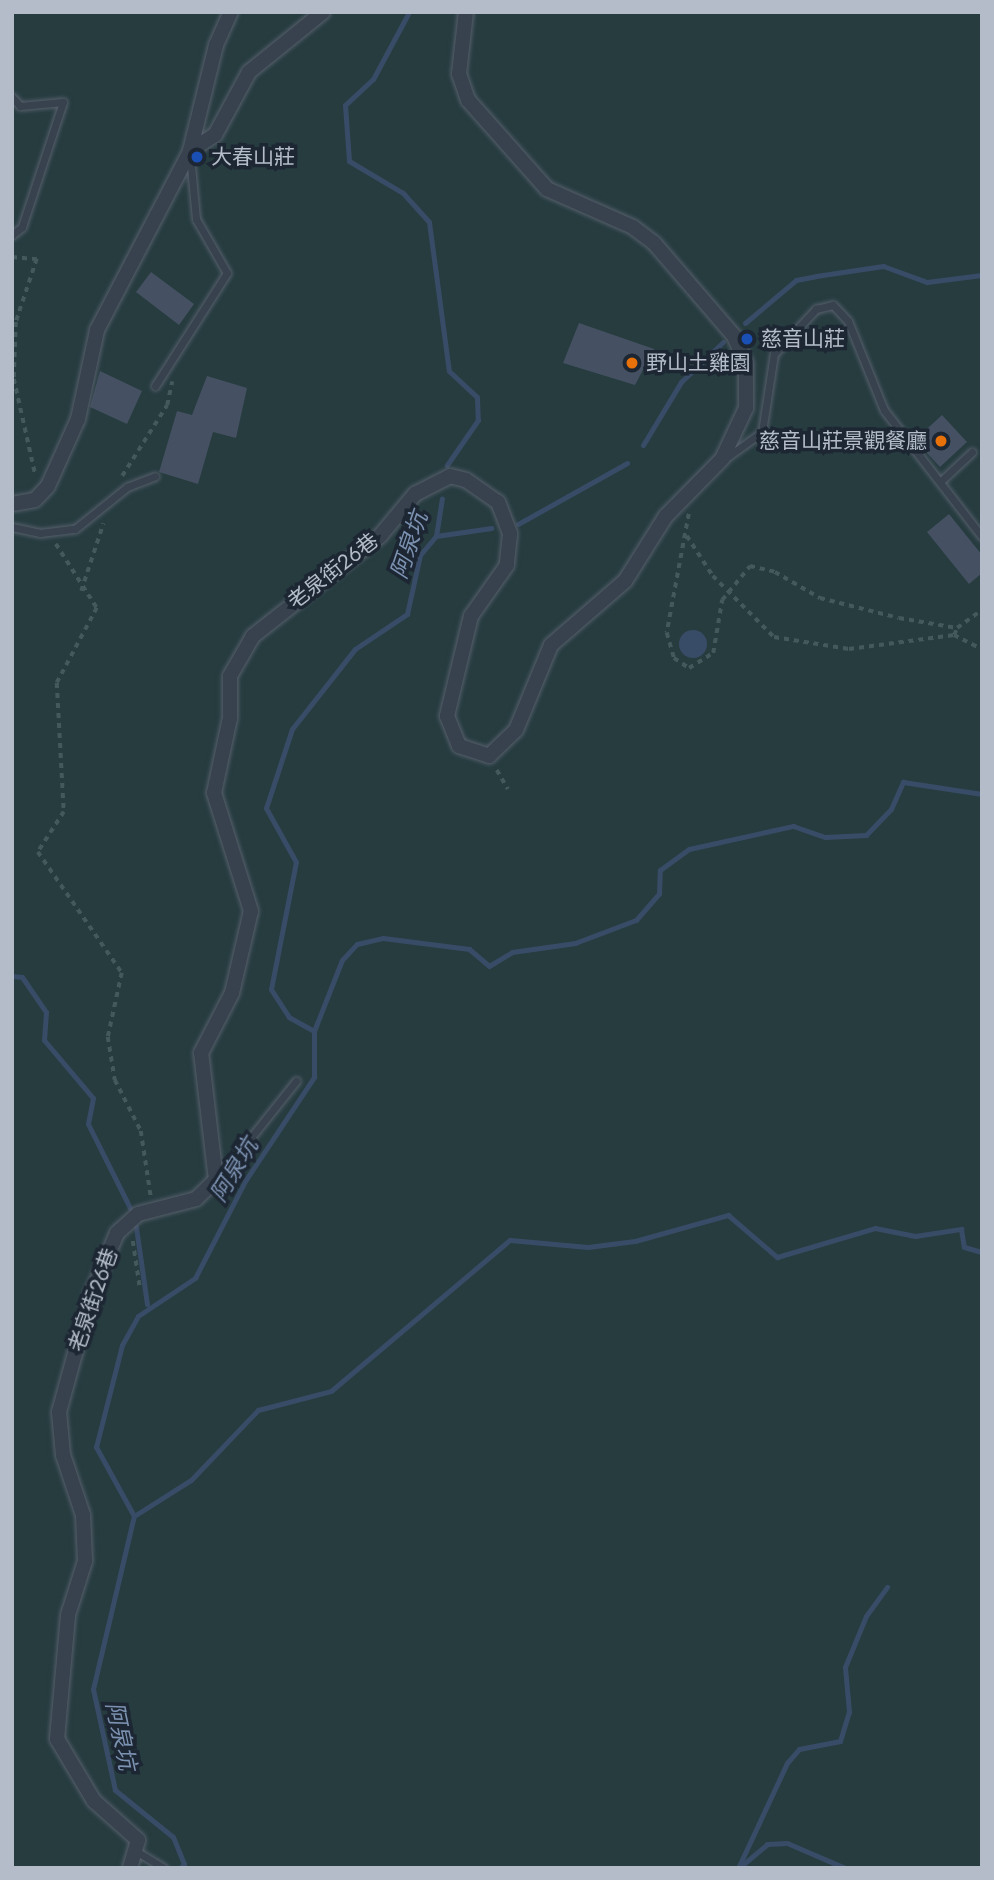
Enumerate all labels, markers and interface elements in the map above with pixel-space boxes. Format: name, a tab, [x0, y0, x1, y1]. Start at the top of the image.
place label: 大春山莊	[211, 144, 295, 170]
marker: 大春山莊	[189, 149, 205, 165]
place label: 慈音山莊	[761, 326, 845, 352]
marker: 慈音山莊	[739, 331, 755, 347]
place label: 野山土雞園	[646, 350, 751, 376]
marker: 野山土雞園	[624, 355, 640, 371]
place label: 慈音山莊景觀餐廳	[759, 428, 927, 454]
marker: 慈音山莊景觀餐廳	[933, 433, 949, 449]
water label: 阿泉坑	[385, 508, 433, 582]
street label: 老泉街26巷	[283, 528, 383, 614]
water label: 阿泉坑	[204, 1133, 264, 1207]
street label: 老泉街26巷	[63, 1245, 123, 1355]
water label: 阿泉坑	[100, 1699, 142, 1773]

